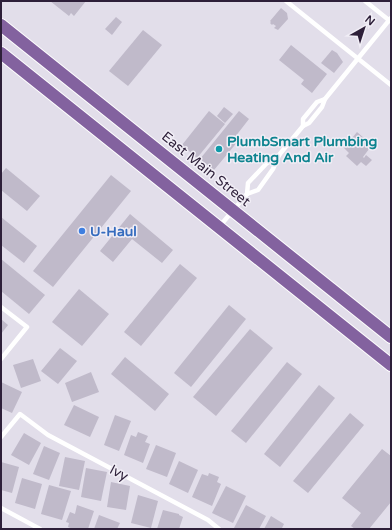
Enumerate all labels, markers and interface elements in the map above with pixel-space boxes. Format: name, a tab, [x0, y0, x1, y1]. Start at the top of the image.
north arrow	[344, 8, 384, 48]
text: N	[362, 13, 378, 28]
street label: East Main Street	[158, 128, 254, 210]
place label: PlumbSmart Plumbing Heating And Air	[227, 133, 377, 166]
marker: PlumbSmart Plumbing Heating And Air	[214, 144, 224, 154]
place label: U-Haul	[90, 223, 137, 240]
marker: U-Haul	[77, 226, 87, 236]
street label: Ivy	[107, 461, 132, 485]

